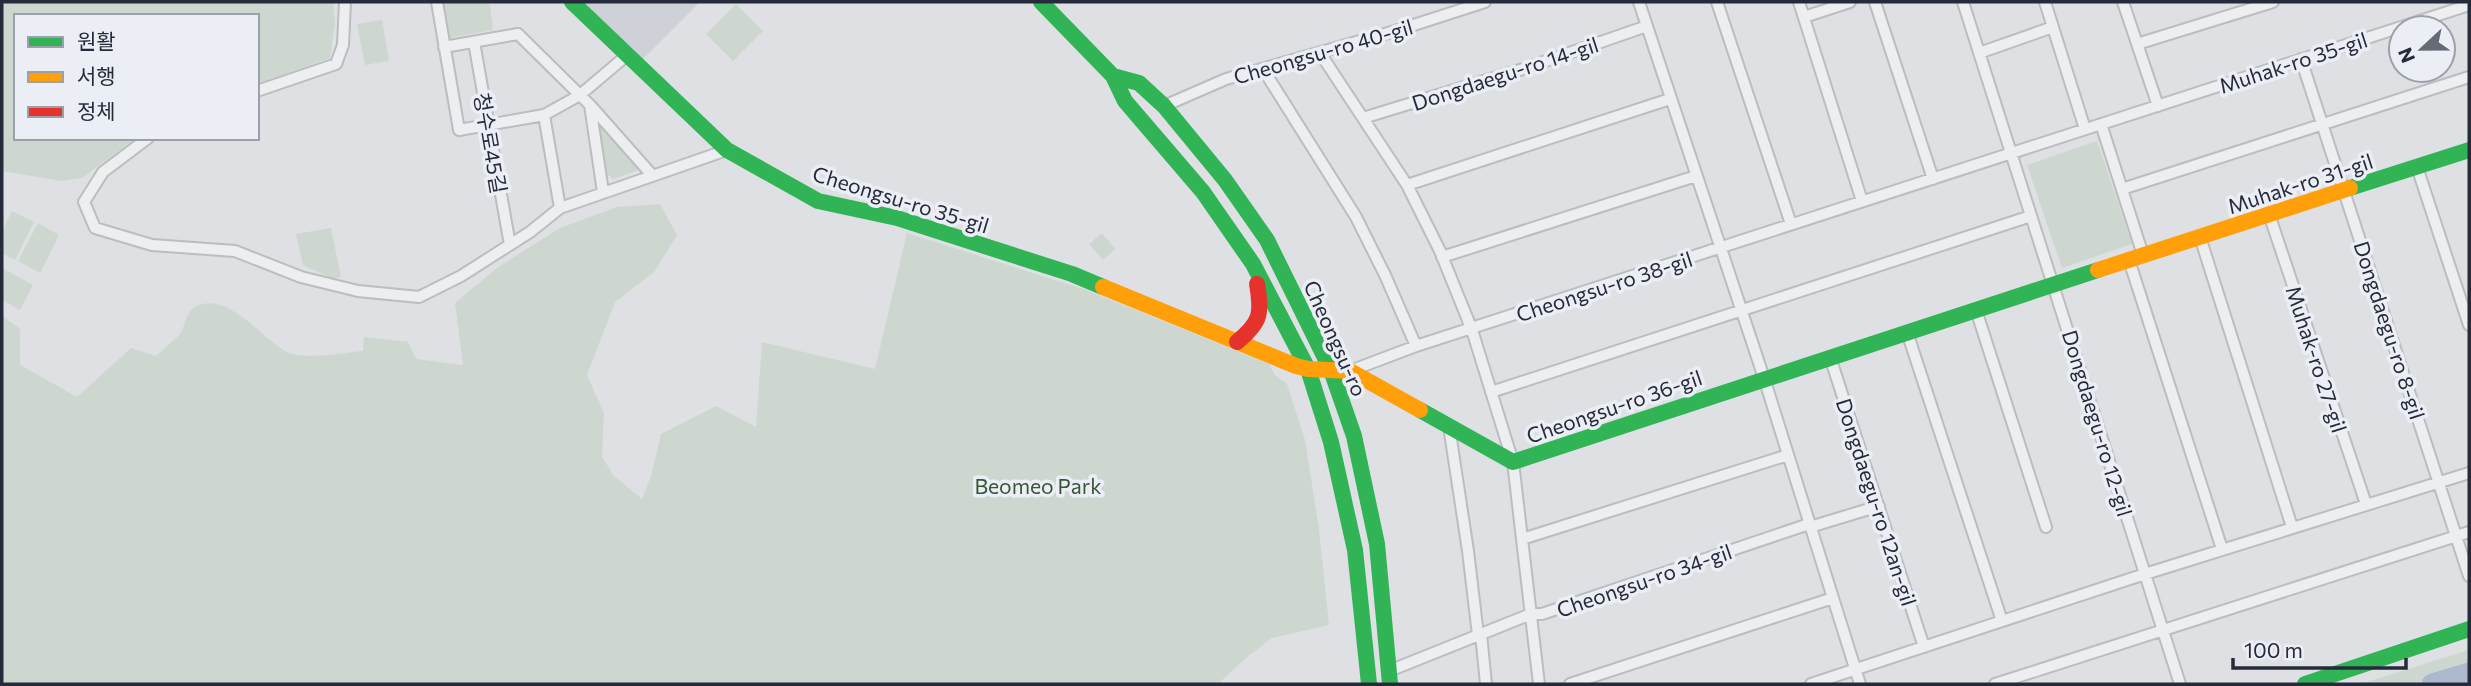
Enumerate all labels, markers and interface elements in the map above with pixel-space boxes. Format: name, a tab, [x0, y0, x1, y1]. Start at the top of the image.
street label: Cheongsu-ro 40-gil	[1230, 13, 1416, 89]
legend	[14, 14, 259, 140]
north arrow	[2387, 14, 2457, 84]
street label: Muhak-ro 35-gil	[2216, 26, 2370, 98]
text: 원활	[77, 28, 116, 53]
street label: Dongdaegu-ro 14-gil	[1409, 31, 1601, 115]
text: N	[2392, 45, 2419, 66]
text: 서행	[77, 63, 116, 88]
street label: 청수로45길	[470, 91, 512, 195]
text: 정체	[77, 98, 116, 123]
street label: Muhak-ro 31-gil	[2224, 148, 2376, 218]
street label: Cheongsu-ro 35-gil	[810, 160, 992, 238]
street label: Dongdaegu-ro 8-gil	[2349, 238, 2431, 422]
street label: Cheongsu-ro 38-gil	[1513, 246, 1695, 326]
street label: Cheongsu-ro	[1299, 276, 1373, 400]
street label: Muhak-ro 27-gil	[2281, 282, 2353, 436]
street label: Dongdaegu-ro 12-gil	[2058, 327, 2138, 519]
street label: Cheongsu-ro 36-gil	[1523, 364, 1705, 448]
street label: Dongdaegu-ro 12an-gil	[1832, 395, 1922, 609]
park label: Beomeo Park	[974, 473, 1102, 498]
street label: Cheongsu-ro 34-gil	[1553, 538, 1735, 622]
scale bar	[2233, 626, 2406, 670]
text: 100 m	[2244, 637, 2303, 662]

